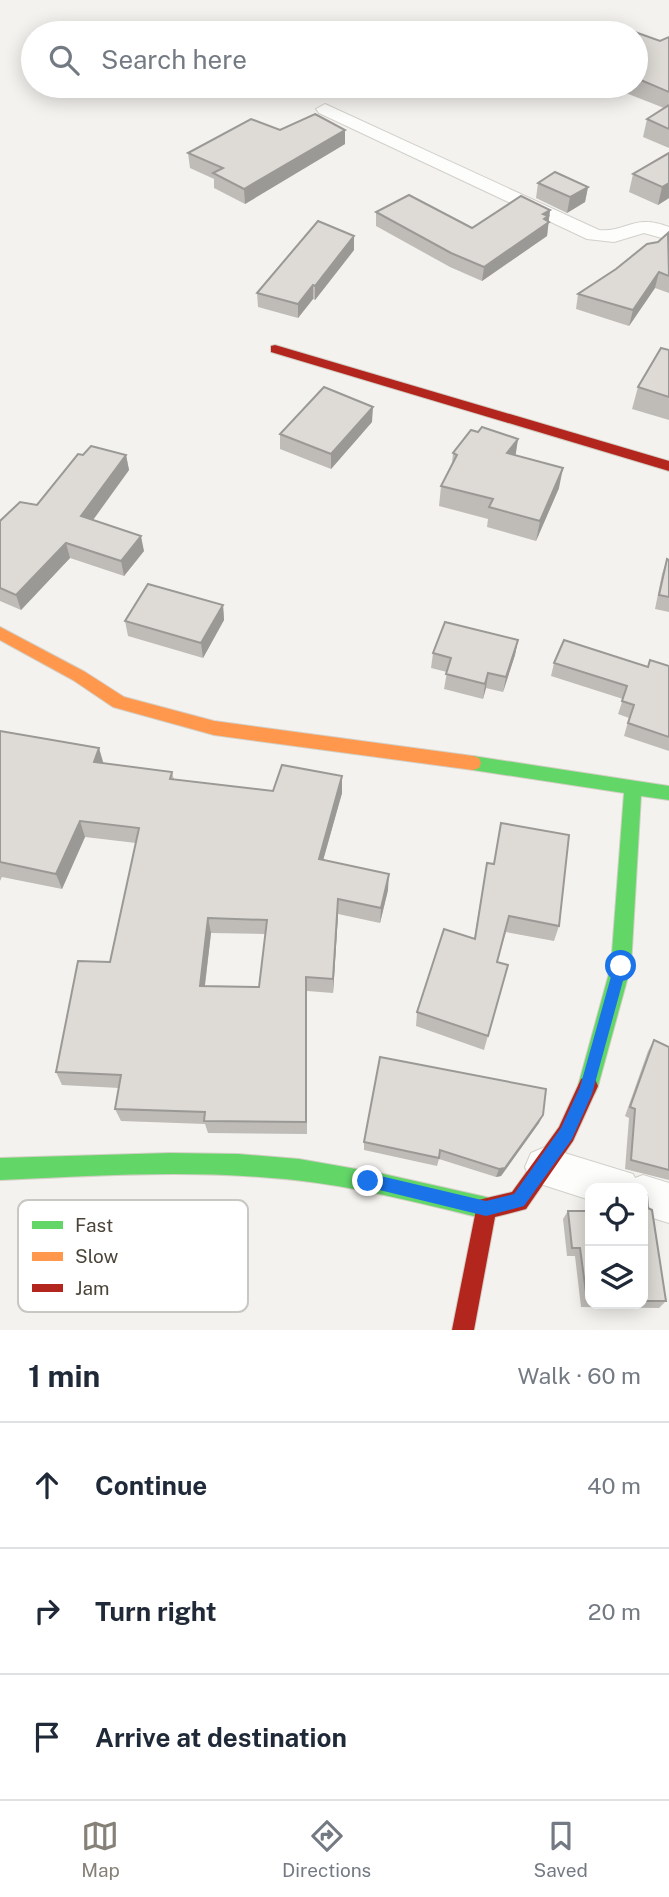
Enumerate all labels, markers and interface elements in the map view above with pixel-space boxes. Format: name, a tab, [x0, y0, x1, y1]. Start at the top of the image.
search box	[21, 21, 648, 98]
icon: search	[45, 41, 83, 79]
text: Search here	[101, 44, 247, 75]
route start	[605, 950, 636, 981]
route end	[352, 1165, 383, 1196]
map controls	[585, 1183, 648, 1309]
button: locate	[585, 1183, 648, 1246]
legend	[18, 1200, 248, 1312]
text: Fast	[75, 1214, 113, 1236]
text: Slow	[75, 1245, 119, 1267]
button: layers	[585, 1246, 648, 1309]
text: Jam	[75, 1277, 109, 1299]
text: 1 min	[28, 1358, 100, 1394]
text: Walk · 60 m	[518, 1362, 641, 1389]
icon: ahead	[28, 1466, 66, 1504]
text: Continue	[95, 1470, 207, 1501]
text: 40 m	[587, 1472, 641, 1499]
icon: right	[28, 1592, 66, 1630]
text: Turn right	[95, 1596, 217, 1627]
text: 20 m	[588, 1598, 641, 1625]
icon: arrive	[28, 1718, 66, 1756]
text: Arrive at destination	[95, 1722, 347, 1753]
tab: Map	[81, 1817, 120, 1881]
tab: Directions	[282, 1817, 371, 1881]
tab: Saved	[534, 1817, 588, 1881]

